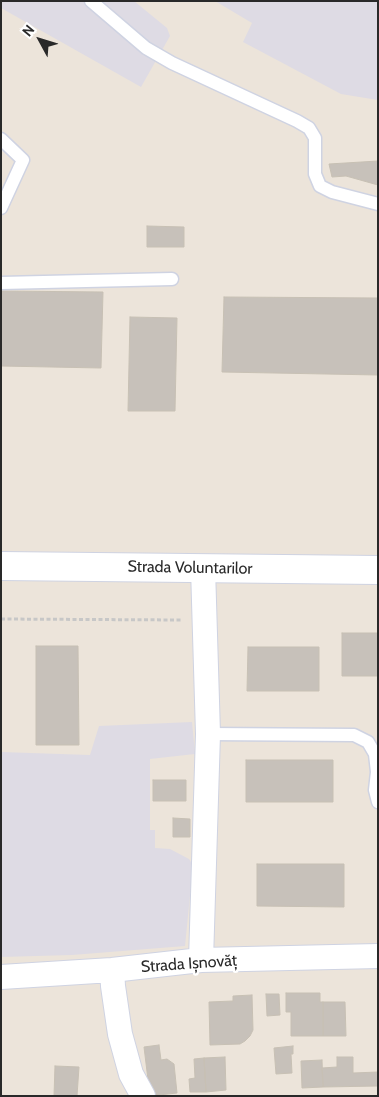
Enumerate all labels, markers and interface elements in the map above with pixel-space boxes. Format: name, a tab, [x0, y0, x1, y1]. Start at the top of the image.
north arrow	[15, 15, 65, 65]
text: N	[18, 21, 38, 40]
street label: Strada Voluntarilor	[127, 557, 253, 579]
street label: Strada Ișnovăț	[140, 951, 238, 977]

